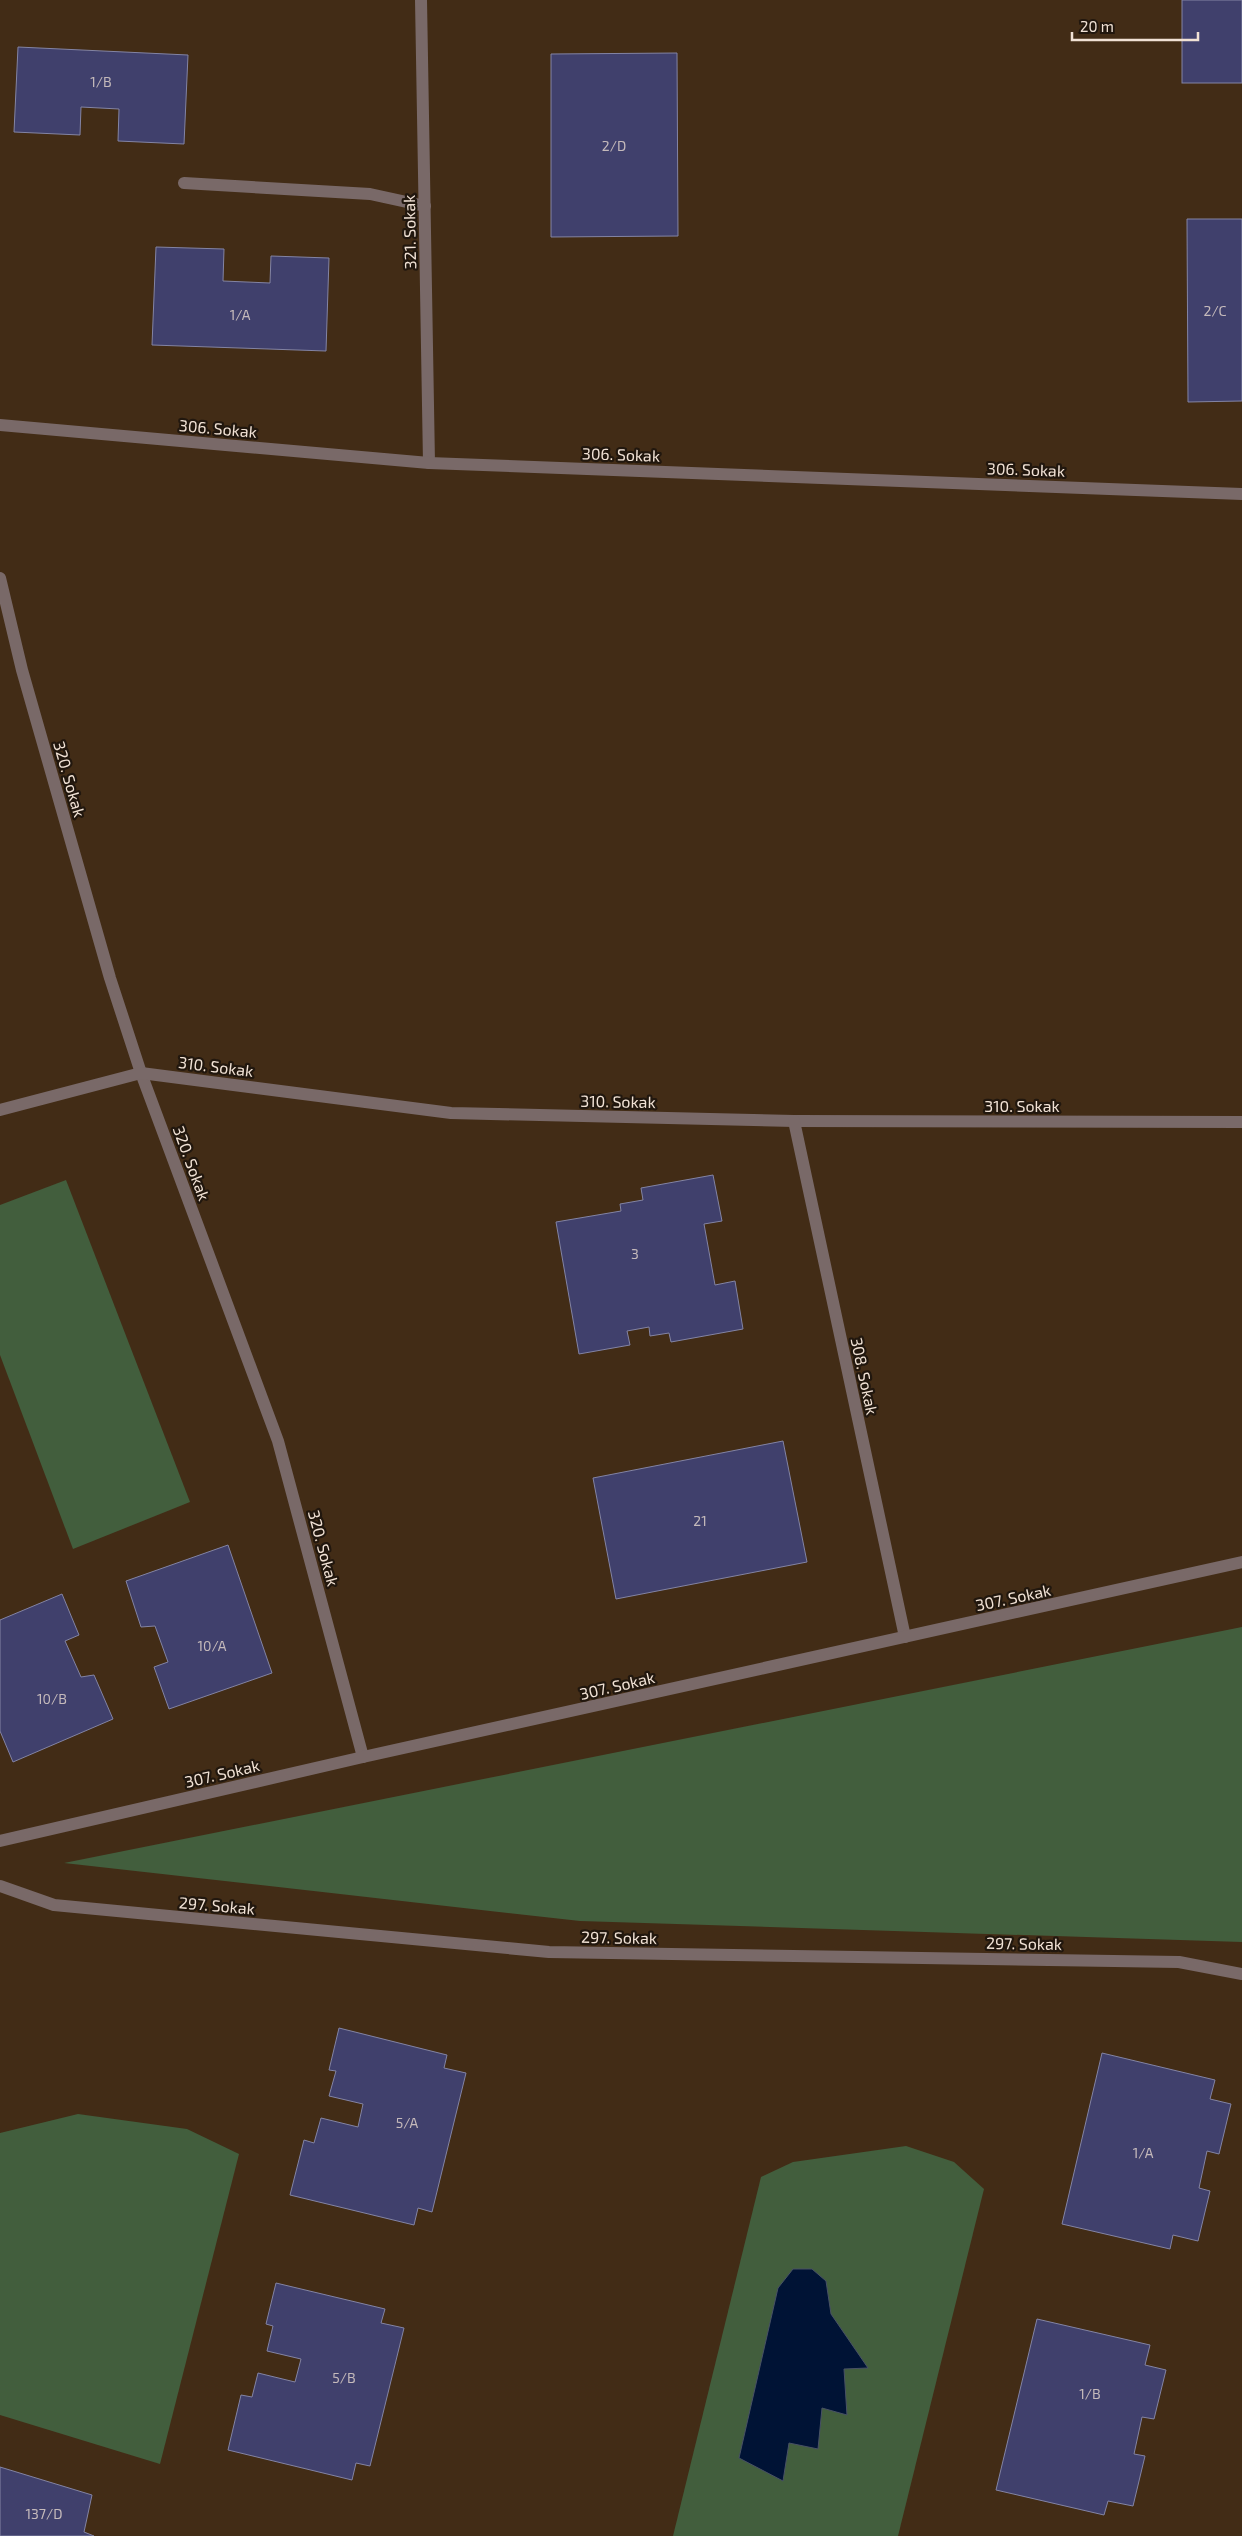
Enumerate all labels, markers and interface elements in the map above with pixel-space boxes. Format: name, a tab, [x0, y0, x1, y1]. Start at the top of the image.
scale bar	[1072, 10, 1198, 42]
text: 20 m	[1080, 17, 1114, 35]
house number: 1/B	[90, 73, 112, 90]
house number: 2/D	[602, 137, 626, 154]
street label: 321. Sokak	[399, 195, 419, 269]
house number: 2/C	[1204, 302, 1226, 319]
house number: 1/A	[230, 306, 251, 323]
street label: 306. Sokak	[178, 415, 258, 441]
street label: 306. Sokak	[582, 443, 660, 465]
street label: 306. Sokak	[987, 458, 1065, 480]
street label: 320. Sokak	[50, 739, 90, 819]
street label: 310. Sokak	[177, 1052, 255, 1080]
street label: 310. Sokak	[580, 1091, 656, 1111]
street label: 310. Sokak	[984, 1096, 1060, 1115]
street label: 320. Sokak	[170, 1123, 214, 1203]
house number: 3	[631, 1245, 639, 1262]
street label: 308. Sokak	[848, 1336, 882, 1416]
street label: 320. Sokak	[305, 1508, 343, 1588]
house number: 21	[693, 1512, 707, 1529]
street label: 307. Sokak	[974, 1580, 1052, 1614]
house number: 10/A	[197, 1637, 227, 1654]
street label: 307. Sokak	[578, 1667, 656, 1703]
house number: 10/B	[37, 1690, 67, 1707]
street label: 307. Sokak	[183, 1755, 261, 1791]
street label: 297. Sokak	[178, 1892, 256, 1918]
street label: 297. Sokak	[581, 1927, 657, 1947]
street label: 297. Sokak	[986, 1933, 1062, 1953]
house number: 5/A	[396, 2114, 419, 2131]
house number: 1/A	[1133, 2144, 1154, 2161]
house number: 5/B	[332, 2369, 356, 2386]
house number: 1/B	[1079, 2385, 1101, 2402]
house number: 137/D	[25, 2505, 63, 2522]

